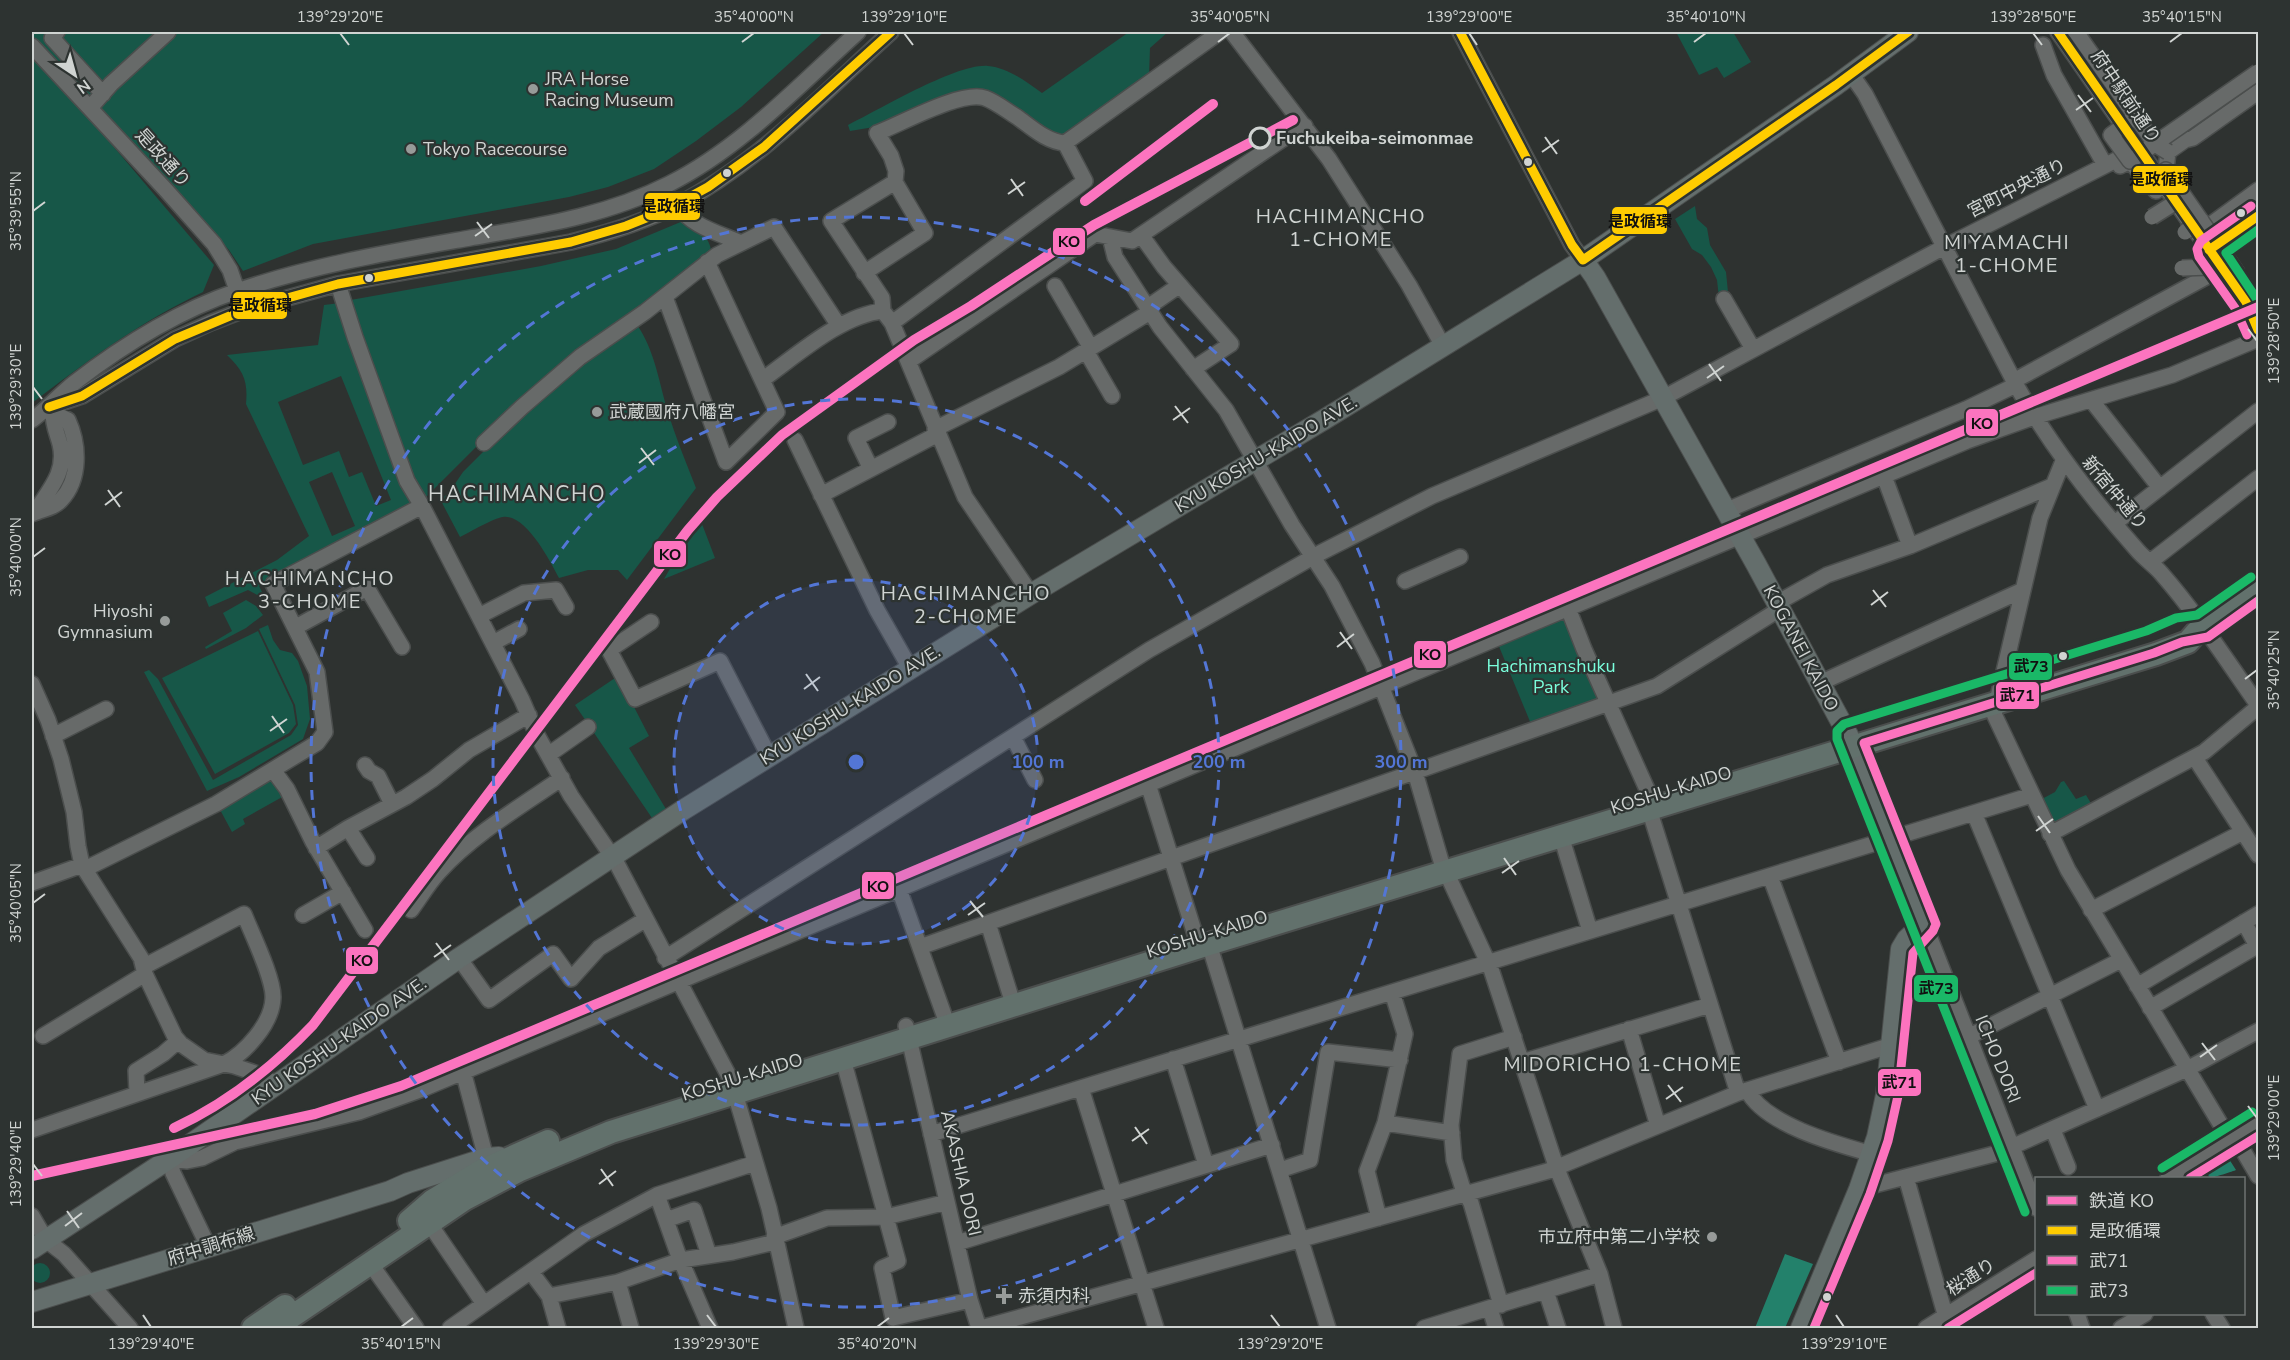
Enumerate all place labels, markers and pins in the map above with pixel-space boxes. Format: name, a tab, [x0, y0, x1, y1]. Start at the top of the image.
place label: JRA Horse Racing Museum	[544, 67, 674, 112]
marker: JRA Horse Racing Museum	[526, 82, 540, 96]
place label: Fuchukeiba-seimonmae	[1276, 126, 1474, 150]
marker: Fuchukeiba-seimonmae	[1249, 127, 1271, 149]
place label: Tokyo Racecourse	[423, 137, 567, 161]
marker: Tokyo Racecourse	[404, 142, 418, 156]
unlabelled marker	[1522, 156, 1534, 168]
unlabelled marker	[721, 167, 733, 179]
unlabelled marker	[2235, 207, 2247, 219]
unlabelled marker	[363, 272, 375, 284]
place label: 武蔵國府八幡宮	[609, 400, 735, 424]
marker: 武蔵國府八幡宮	[590, 405, 604, 419]
place label: Hiyoshi Gymnasium	[57, 599, 153, 644]
marker: Hiyoshi Gymnasium	[158, 614, 172, 628]
unlabelled marker	[2057, 650, 2069, 662]
centre of rings	[846, 752, 866, 772]
place label: 市立府中第二小学校	[1538, 1225, 1700, 1249]
marker: 市立府中第二小学校	[1705, 1230, 1719, 1244]
place label: 赤須内科	[1018, 1284, 1090, 1308]
marker: 赤須内科	[995, 1287, 1013, 1305]
unlabelled marker	[1821, 1291, 1833, 1303]

